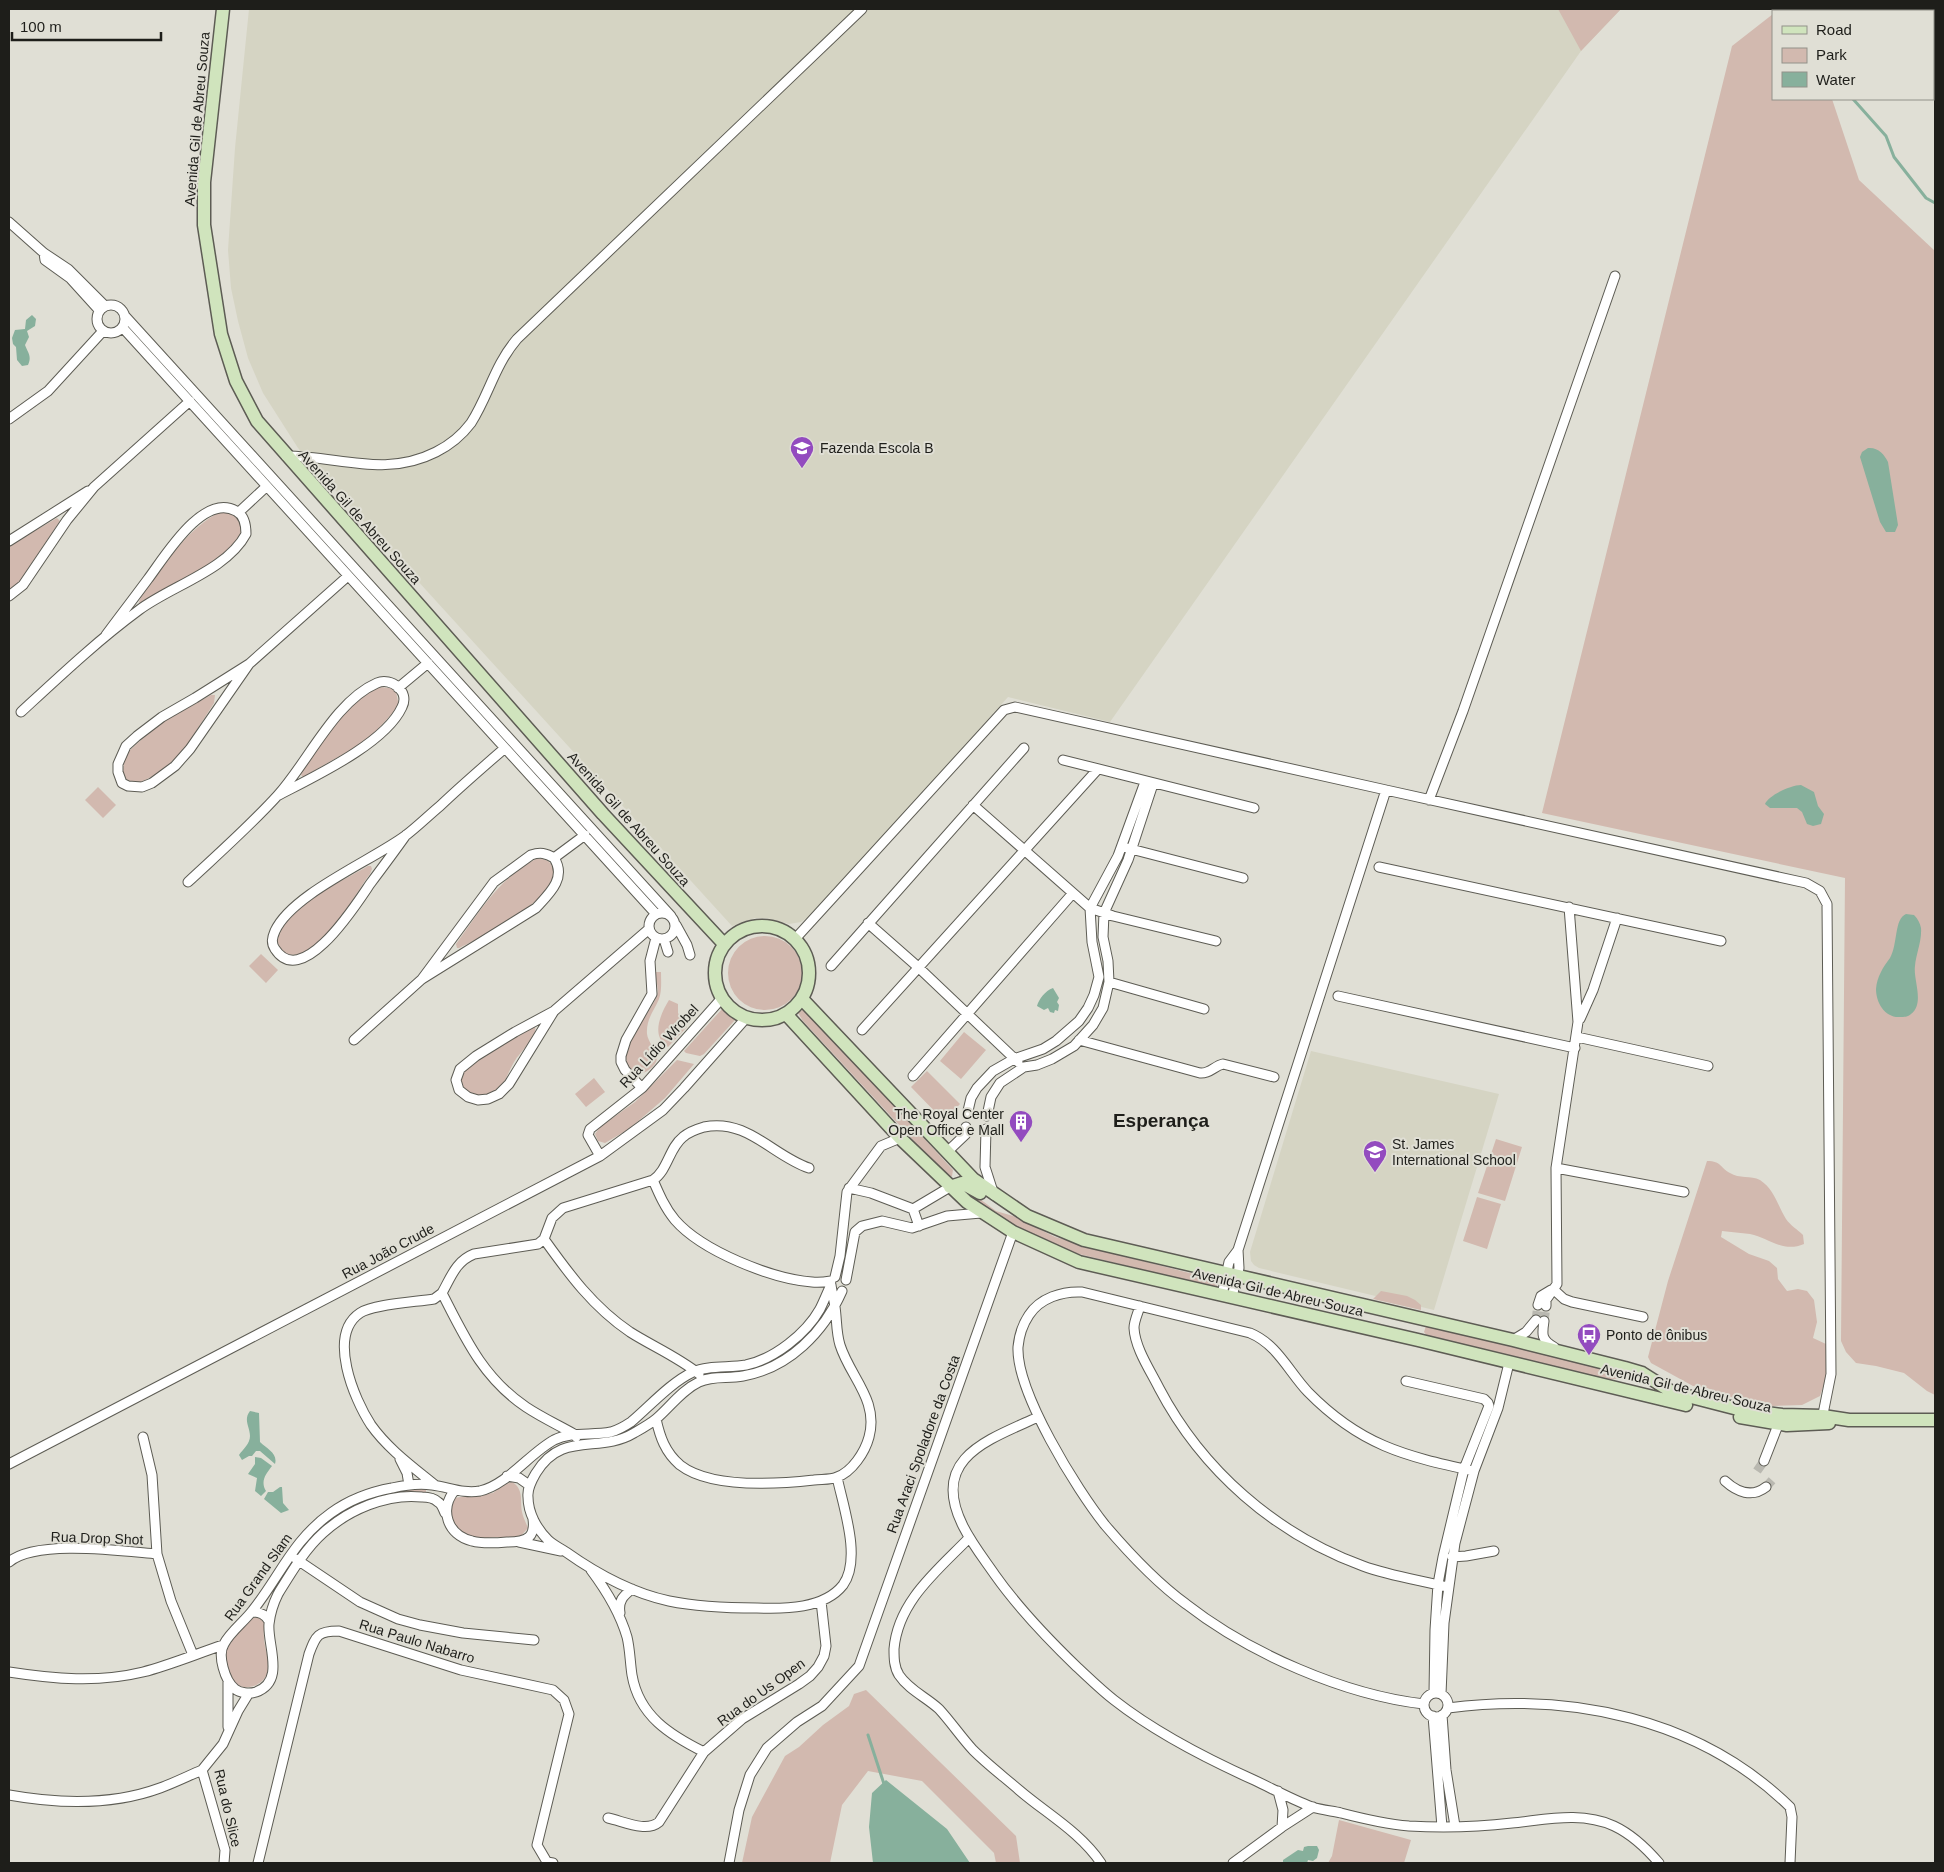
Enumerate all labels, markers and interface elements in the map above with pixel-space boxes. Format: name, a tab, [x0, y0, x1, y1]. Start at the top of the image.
scale bar	[12, 10, 161, 42]
legend	[1772, 10, 1934, 100]
text: 100 m	[20, 18, 62, 35]
text: Road	[1816, 21, 1852, 38]
street label: Avenida Gil de Abreu Souza	[181, 31, 213, 207]
text: Park	[1816, 46, 1847, 63]
text: Water	[1816, 71, 1855, 88]
school or university icon: Fazenda Escola B	[789, 435, 815, 469]
place label: Fazenda Escola B	[820, 440, 934, 456]
street label: Avenida Gil de Abreu Souza	[296, 447, 425, 587]
street label: Avenida Gil de Abreu Souza	[565, 749, 694, 889]
street label: Rua Lídio Wrobel	[616, 1001, 702, 1091]
place label: The Royal Center Open Office e Mall	[888, 1106, 1004, 1138]
building icon: The Royal Center Open Office e Mall	[1008, 1109, 1034, 1143]
district label: Esperança	[1113, 1110, 1209, 1131]
place label: St. James International School	[1392, 1136, 1516, 1168]
school or university icon: St. James International School	[1362, 1139, 1388, 1173]
street label: Rua João Crude	[339, 1220, 437, 1282]
street label: Avenida Gil de Abreu Souza	[1191, 1265, 1365, 1320]
bus stop icon: Ponto de ônibus	[1576, 1322, 1602, 1356]
place label: Ponto de ônibus	[1606, 1327, 1707, 1343]
street label: Rua Araci Spoladore da Costa	[883, 1353, 963, 1535]
street label: Avenida Gil de Abreu Souza	[1599, 1361, 1773, 1416]
street label: Rua Drop Shot	[50, 1528, 144, 1548]
street label: Rua Grand Slam	[221, 1530, 295, 1624]
street label: Rua Paulo Nabarro	[357, 1616, 477, 1666]
street label: Rua do Us Open	[714, 1655, 808, 1729]
street label: Rua do Slice	[211, 1768, 245, 1849]

